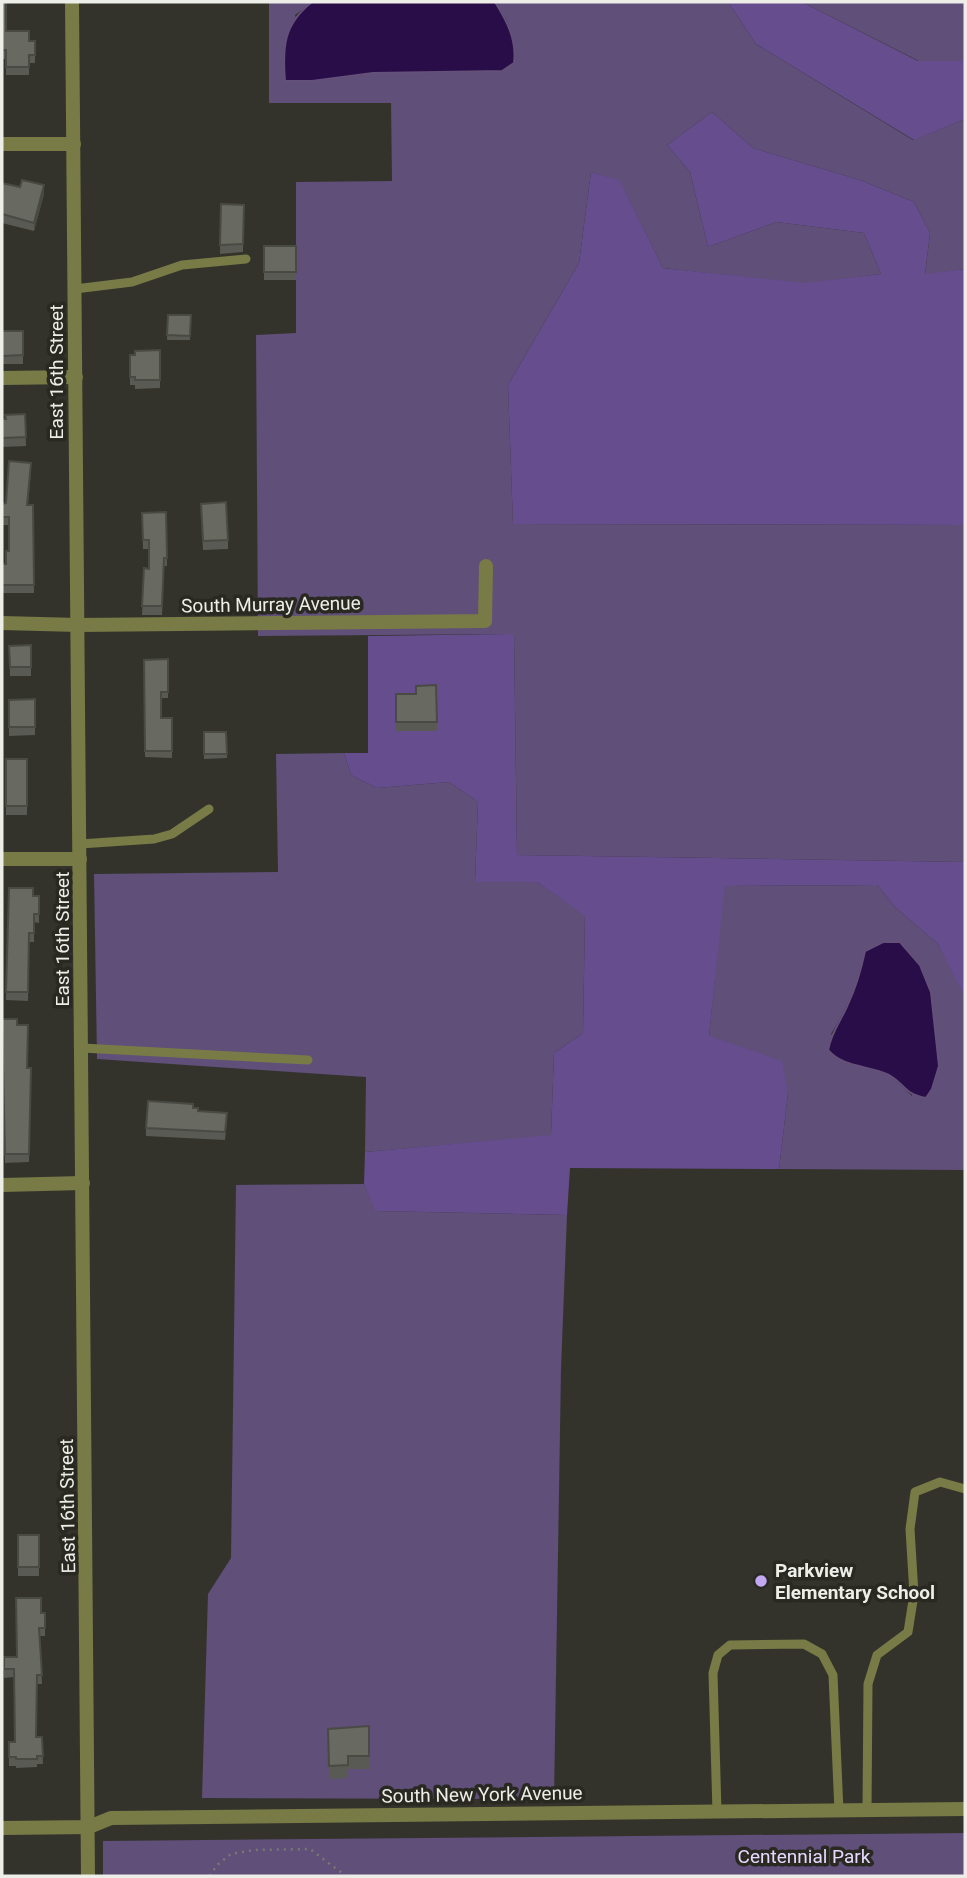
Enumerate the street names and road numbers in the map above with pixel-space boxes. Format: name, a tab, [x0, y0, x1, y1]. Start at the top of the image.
street label: East 16th Street	[45, 305, 68, 439]
street label: South Murray Avenue	[181, 591, 361, 618]
street label: East 16th Street	[51, 872, 74, 1006]
street label: East 16th Street	[55, 1438, 80, 1574]
street label: South New York Avenue	[381, 1781, 583, 1808]

